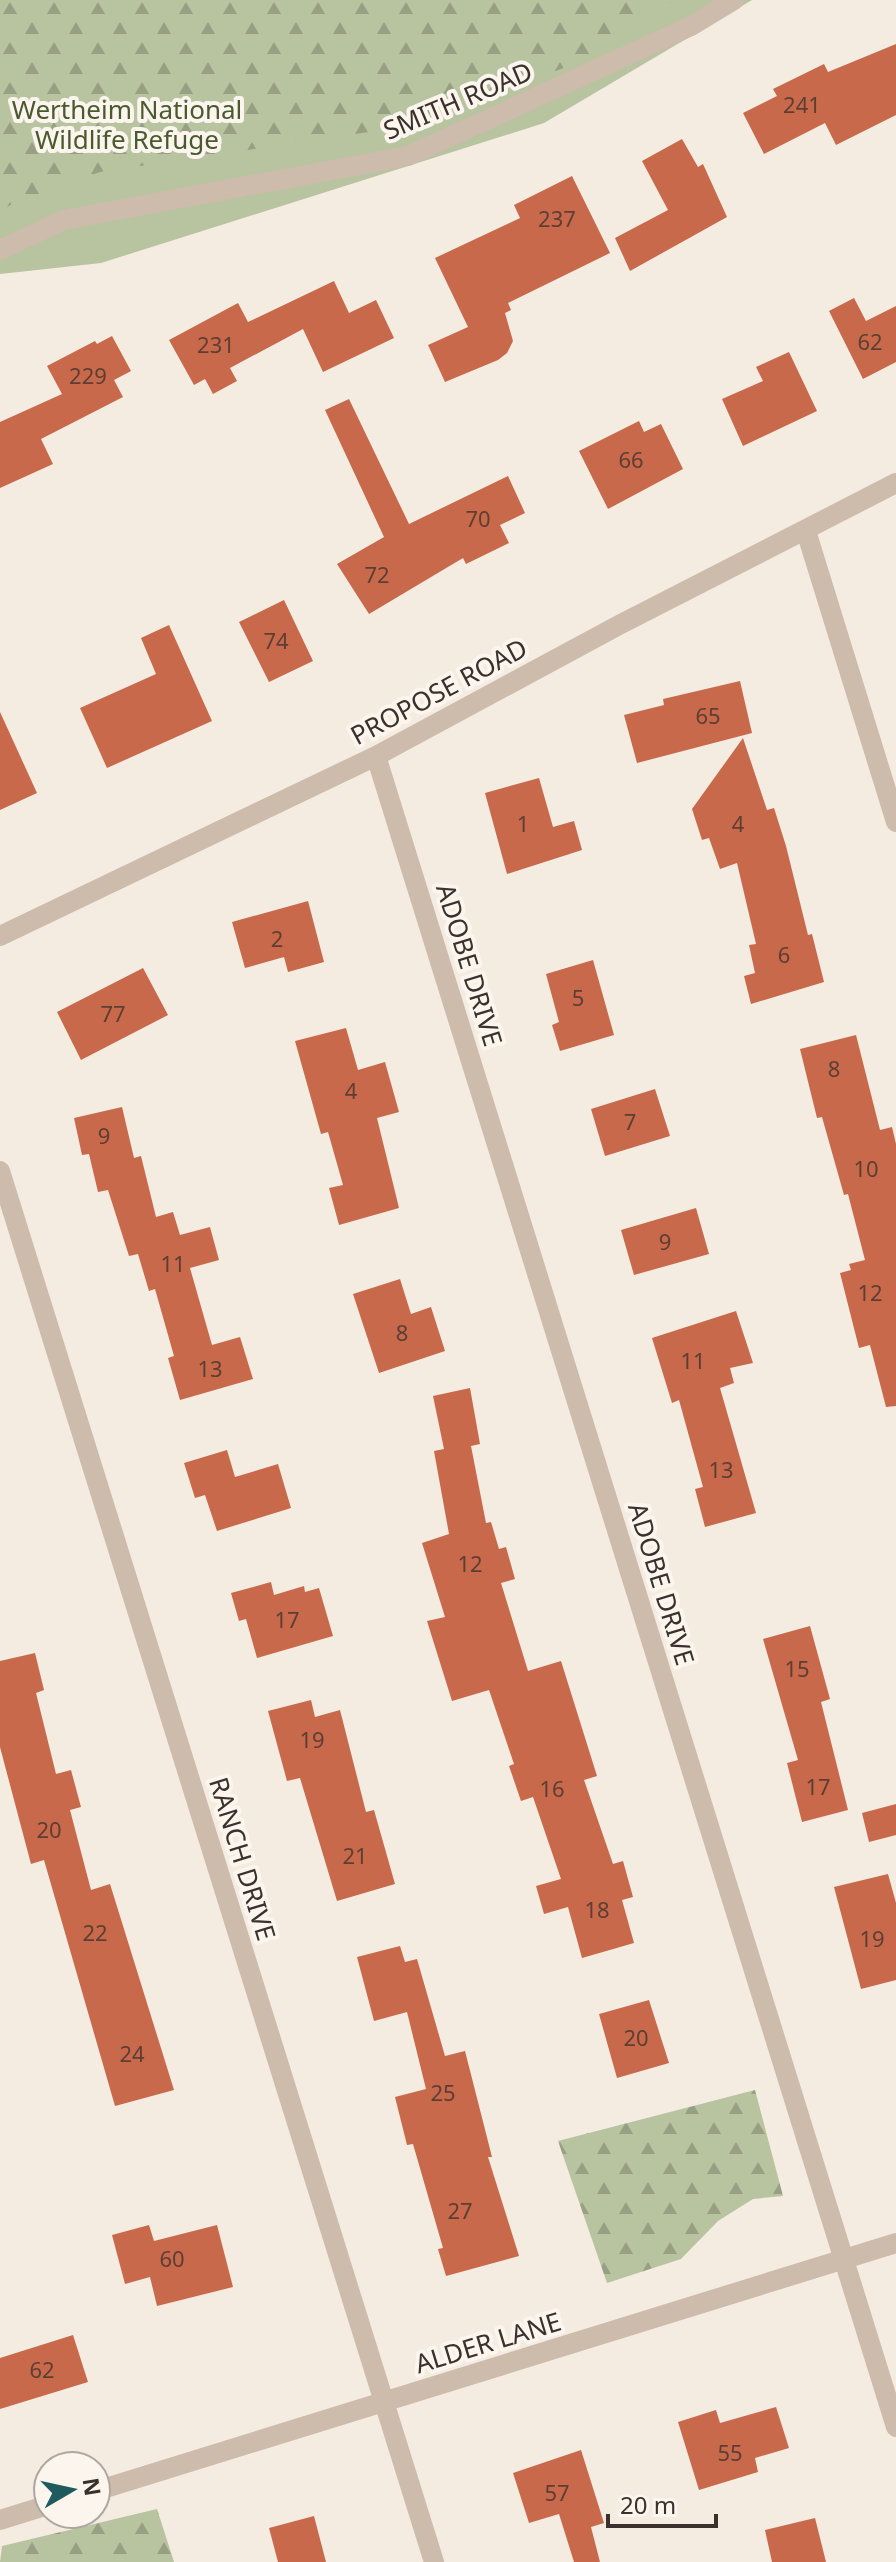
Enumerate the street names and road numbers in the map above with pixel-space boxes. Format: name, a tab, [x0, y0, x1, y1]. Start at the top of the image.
street label: SMITH ROAD	[378, 53, 538, 148]
street label: PROPOSE ROAD	[344, 629, 533, 753]
street label: ADOBE DRIVE	[428, 879, 512, 1050]
street label: ADOBE DRIVE	[620, 1498, 704, 1669]
street label: RANCH DRIVE	[201, 1773, 285, 1945]
street label: ALDER LANE	[410, 2303, 565, 2381]

